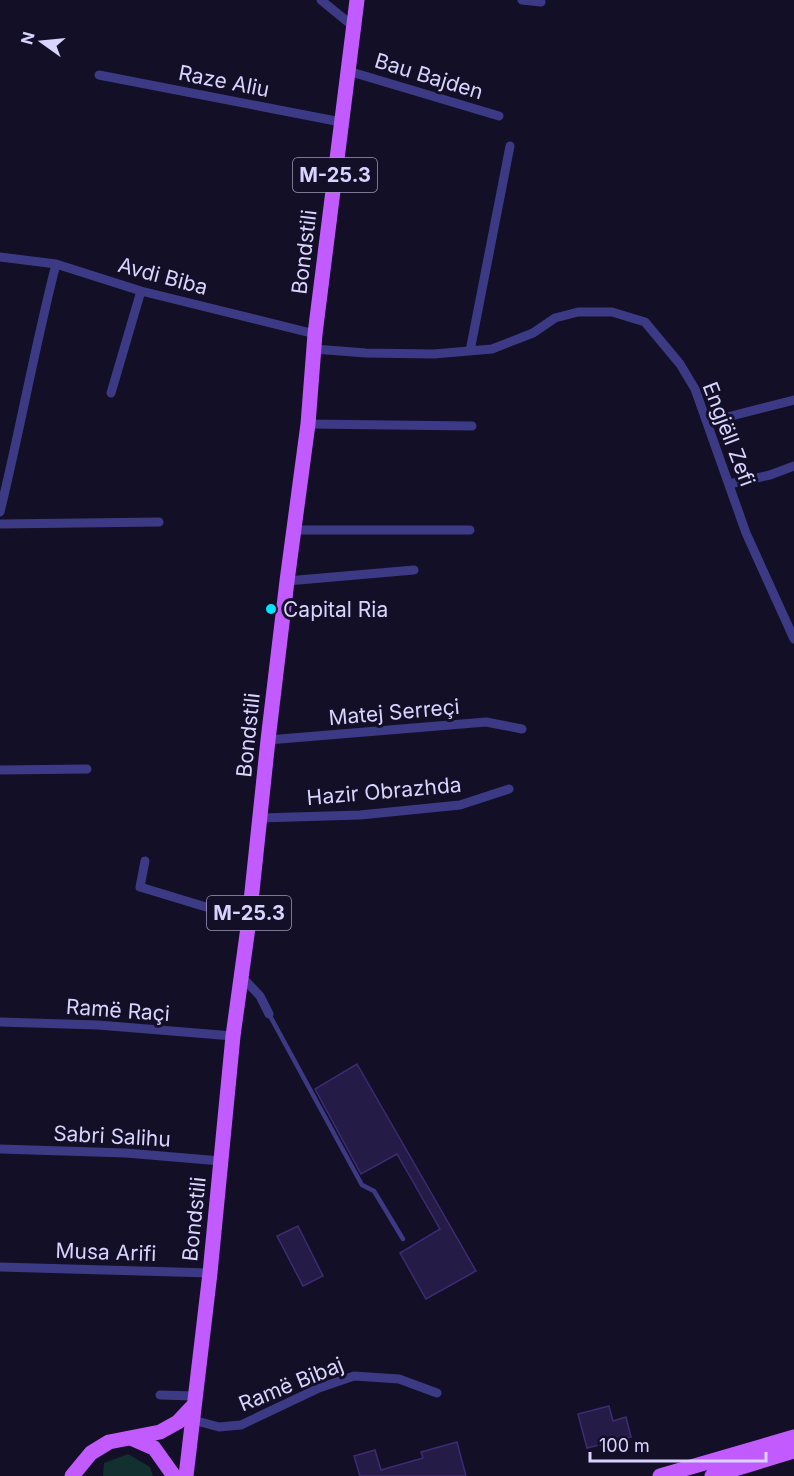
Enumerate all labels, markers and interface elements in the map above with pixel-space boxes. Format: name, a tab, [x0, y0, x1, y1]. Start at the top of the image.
north arrow	[12, 12, 72, 72]
text: N	[16, 30, 39, 47]
street label: Bau Bajden	[372, 48, 486, 104]
street label: Raze Aliu	[177, 60, 271, 102]
road number: M-25.3	[293, 158, 377, 192]
street label: Bondstili	[286, 208, 322, 296]
street label: Avdi Biba	[115, 252, 211, 300]
street label: Engjëll Zefi	[698, 378, 760, 490]
place label: Capital Ria	[283, 597, 388, 622]
marker: Capital Ria	[264, 602, 278, 616]
street label: Bondstili	[231, 692, 265, 778]
street label: Matej Serreçi	[327, 694, 461, 730]
street label: Hazir Obrazhda	[306, 772, 462, 810]
road number: M-25.3	[207, 896, 291, 930]
street label: Ramë Raçi	[65, 994, 171, 1026]
street label: Sabri Salihu	[53, 1120, 171, 1152]
street label: Bondstili	[177, 1176, 211, 1262]
street label: Musa Arifi	[55, 1238, 157, 1266]
street label: Ramë Bibaj	[235, 1352, 347, 1416]
scale bar	[590, 1425, 766, 1463]
text: 100 m	[599, 1435, 650, 1456]

